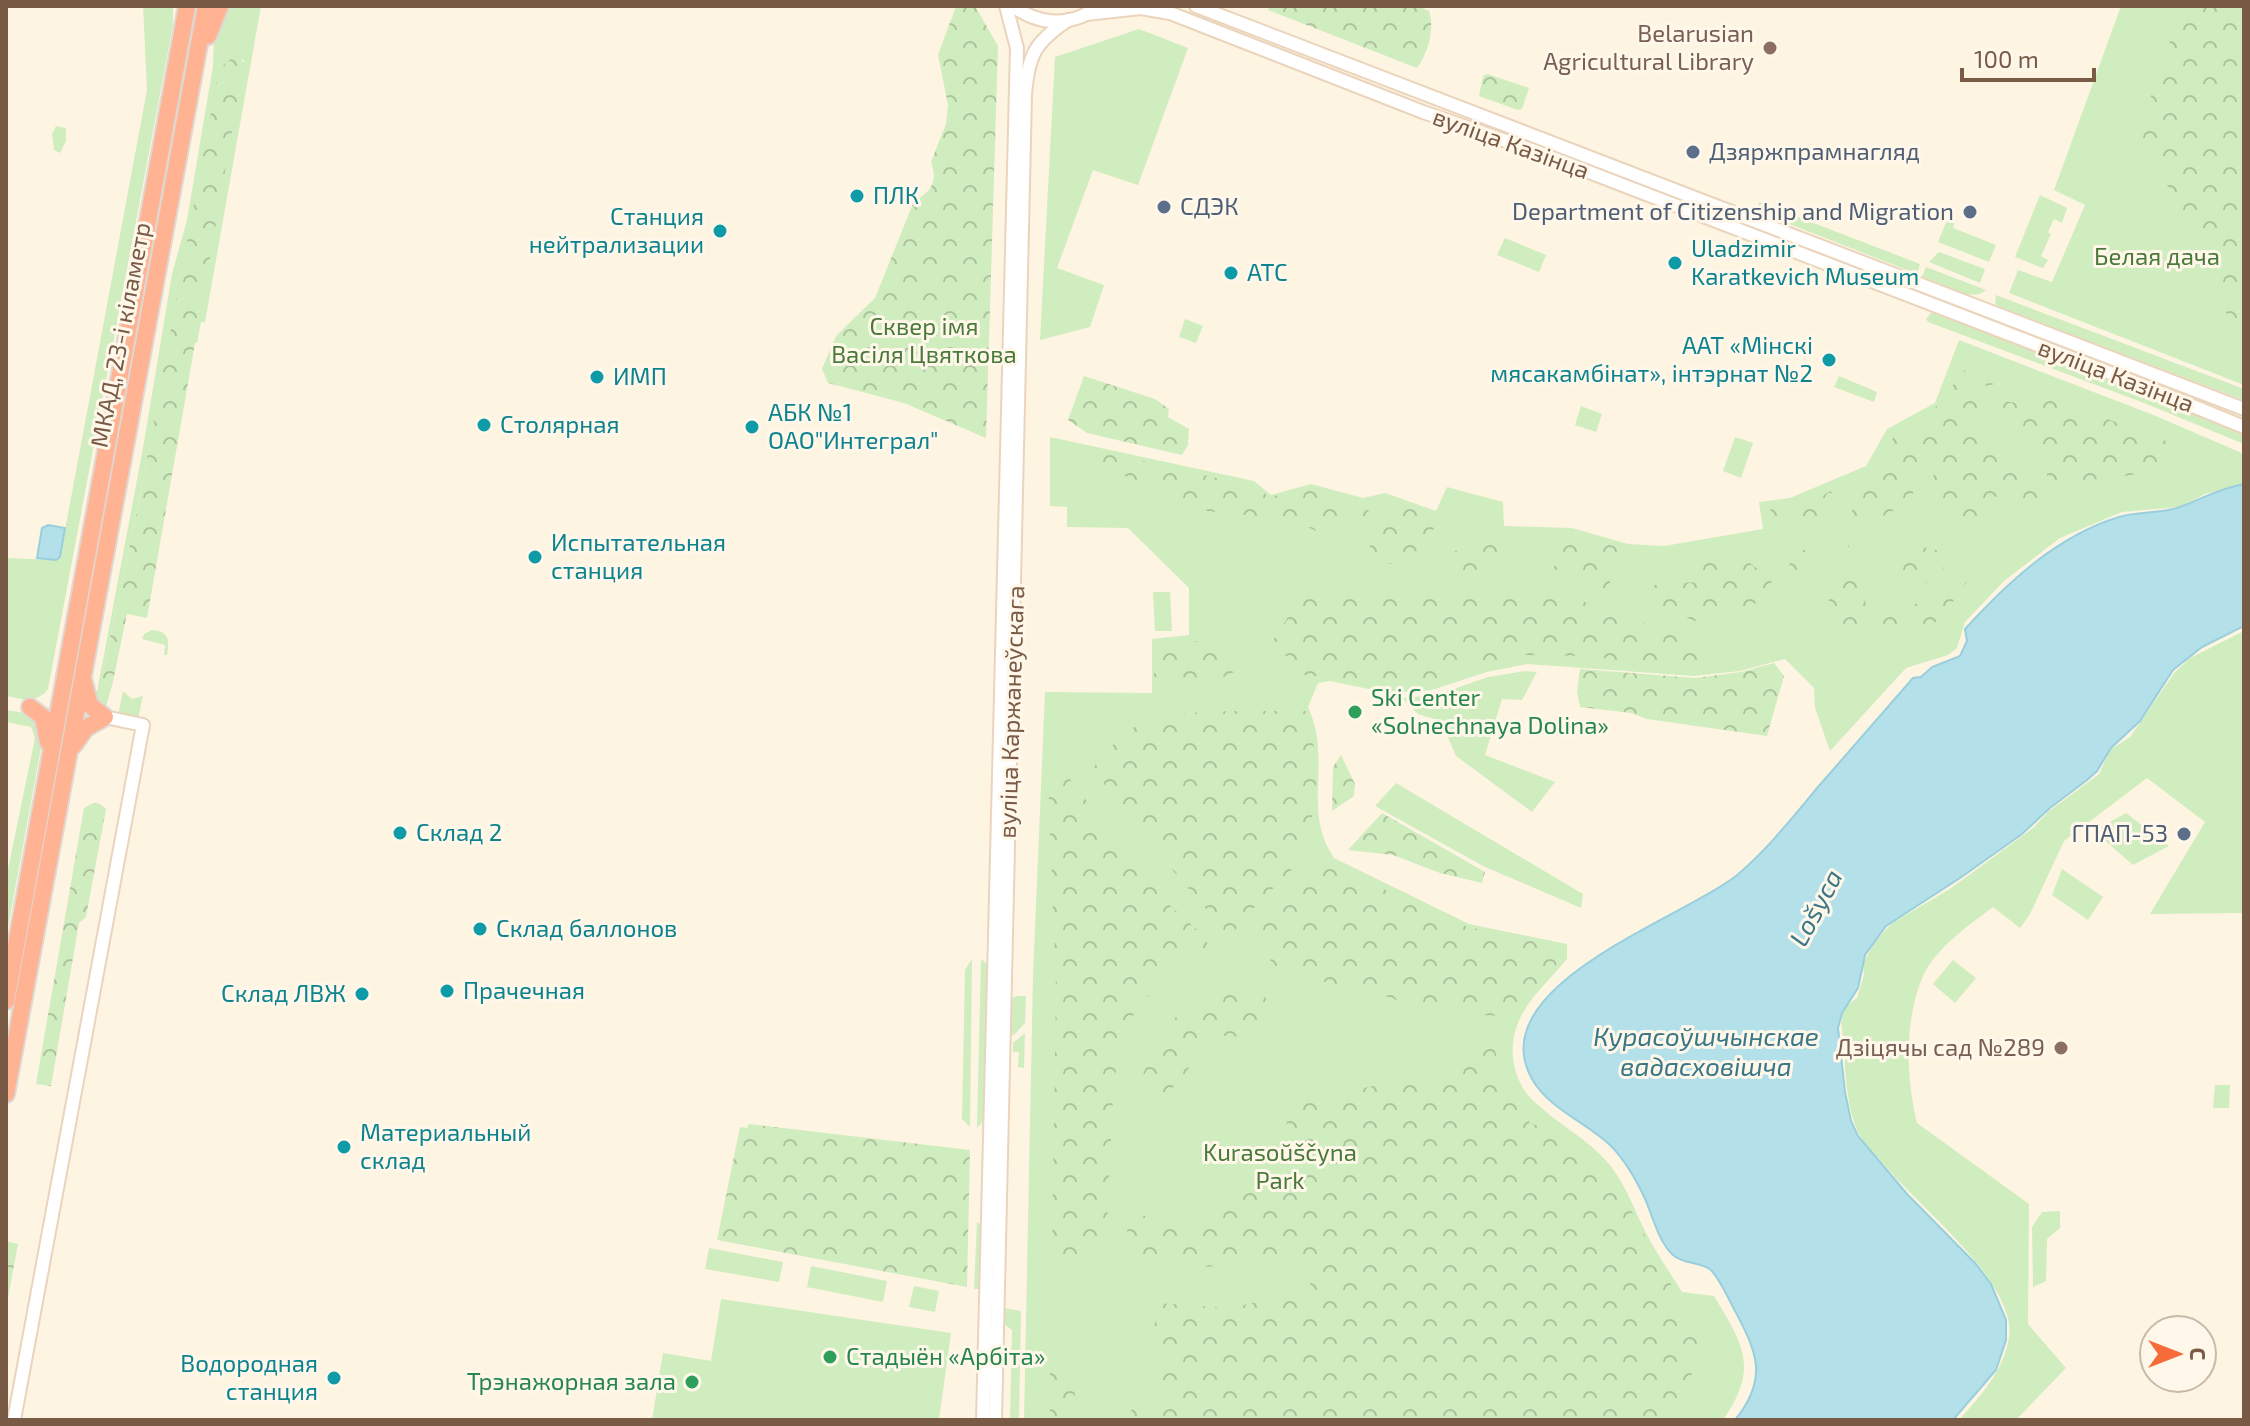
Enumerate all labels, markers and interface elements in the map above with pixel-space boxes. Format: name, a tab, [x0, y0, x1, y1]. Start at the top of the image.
place label: Belarusian Agricultural Library	[1543, 18, 1754, 75]
scale bar	[1962, 32, 2094, 82]
marker: Belarusian Agricultural Library	[1761, 39, 1779, 57]
text: 100 m	[1974, 44, 2039, 73]
street label: вуліца Казінца	[1429, 101, 1594, 185]
place label: Дзяржпрамнагляд	[1709, 136, 1920, 165]
marker: Дзяржпрамнагляд	[1684, 143, 1702, 161]
place label: ПЛК	[873, 180, 919, 209]
marker: ПЛК	[848, 187, 866, 205]
place label: СДЭК	[1180, 191, 1239, 220]
place label: Department of Citizenship and Migration	[1512, 196, 1954, 225]
marker: СДЭК	[1155, 198, 1173, 216]
place label: Станция нейтрализации	[529, 201, 704, 258]
marker: Department of Citizenship and Migration	[1961, 203, 1979, 221]
street label: МКАД, 23-і кіламетр	[83, 220, 156, 450]
marker: Станция нейтрализации	[711, 222, 729, 240]
place label: Uladzimir Karatkevich Museum	[1691, 233, 1919, 290]
park label: Белая дача	[2094, 241, 2220, 270]
marker: Uladzimir Karatkevich Museum	[1666, 254, 1684, 272]
place label: АТС	[1247, 257, 1288, 286]
marker: АТС	[1222, 264, 1240, 282]
park label: Сквер імя Васіля Цвяткова	[831, 311, 1017, 368]
place label: ААТ «Мінскі мясакамбінат», інтэрнат №2	[1490, 330, 1813, 387]
street label: вуліца Казінца	[2034, 332, 2199, 419]
marker: ААТ «Мінскі мясакамбінат», інтэрнат №2	[1820, 351, 1838, 369]
place label: ИМП	[613, 361, 667, 390]
marker: ИМП	[588, 368, 606, 386]
place label: АБК №1 ОАО"Интеграл"	[768, 397, 938, 454]
place label: Столярная	[500, 409, 620, 438]
marker: Столярная	[475, 416, 493, 434]
marker: АБК №1 ОАО"Интеграл"	[743, 418, 761, 436]
place label: Испытательная станция	[551, 527, 726, 584]
marker: Испытательная станция	[526, 548, 544, 566]
street label: вуліца Каржанеўскага	[992, 585, 1030, 839]
place label: Ski Center «Solnechnaya Dolina»	[1371, 682, 1609, 739]
marker: Ski Center «Solnechnaya Dolina»	[1346, 703, 1364, 721]
place label: Склад 2	[416, 817, 502, 846]
place label: ГПАП-53	[2072, 818, 2168, 847]
marker: Склад 2	[391, 824, 409, 842]
marker: ГПАП-53	[2175, 825, 2193, 843]
water label: Lošyca	[1782, 864, 1849, 951]
place label: Склад баллонов	[496, 913, 677, 942]
marker: Склад баллонов	[471, 920, 489, 938]
place label: Прачечная	[463, 975, 585, 1004]
place label: Склад ЛВЖ	[221, 978, 346, 1007]
marker: Прачечная	[438, 982, 456, 1000]
marker: Склад ЛВЖ	[353, 985, 371, 1003]
water label: Курасоўшчынскае вадасховішча	[1593, 1020, 1819, 1081]
place label: Дзіцячы сад №289	[1836, 1032, 2045, 1061]
marker: Дзіцячы сад №289	[2052, 1039, 2070, 1057]
place label: Материальный склад	[360, 1117, 531, 1174]
park label: Kurasoŭščyna Park	[1203, 1137, 1357, 1194]
marker: Материальный склад	[335, 1138, 353, 1156]
north arrow	[2138, 1314, 2218, 1394]
place label: Стадыён «Арбіта»	[846, 1341, 1045, 1370]
place label: Водородная станция	[180, 1348, 318, 1405]
marker: Стадыён «Арбіта»	[821, 1348, 839, 1366]
text: С	[2186, 1348, 2212, 1361]
place label: Трэнажорная зала	[467, 1366, 676, 1395]
marker: Водородная станция	[325, 1369, 343, 1387]
marker: Трэнажорная зала	[683, 1373, 701, 1391]

